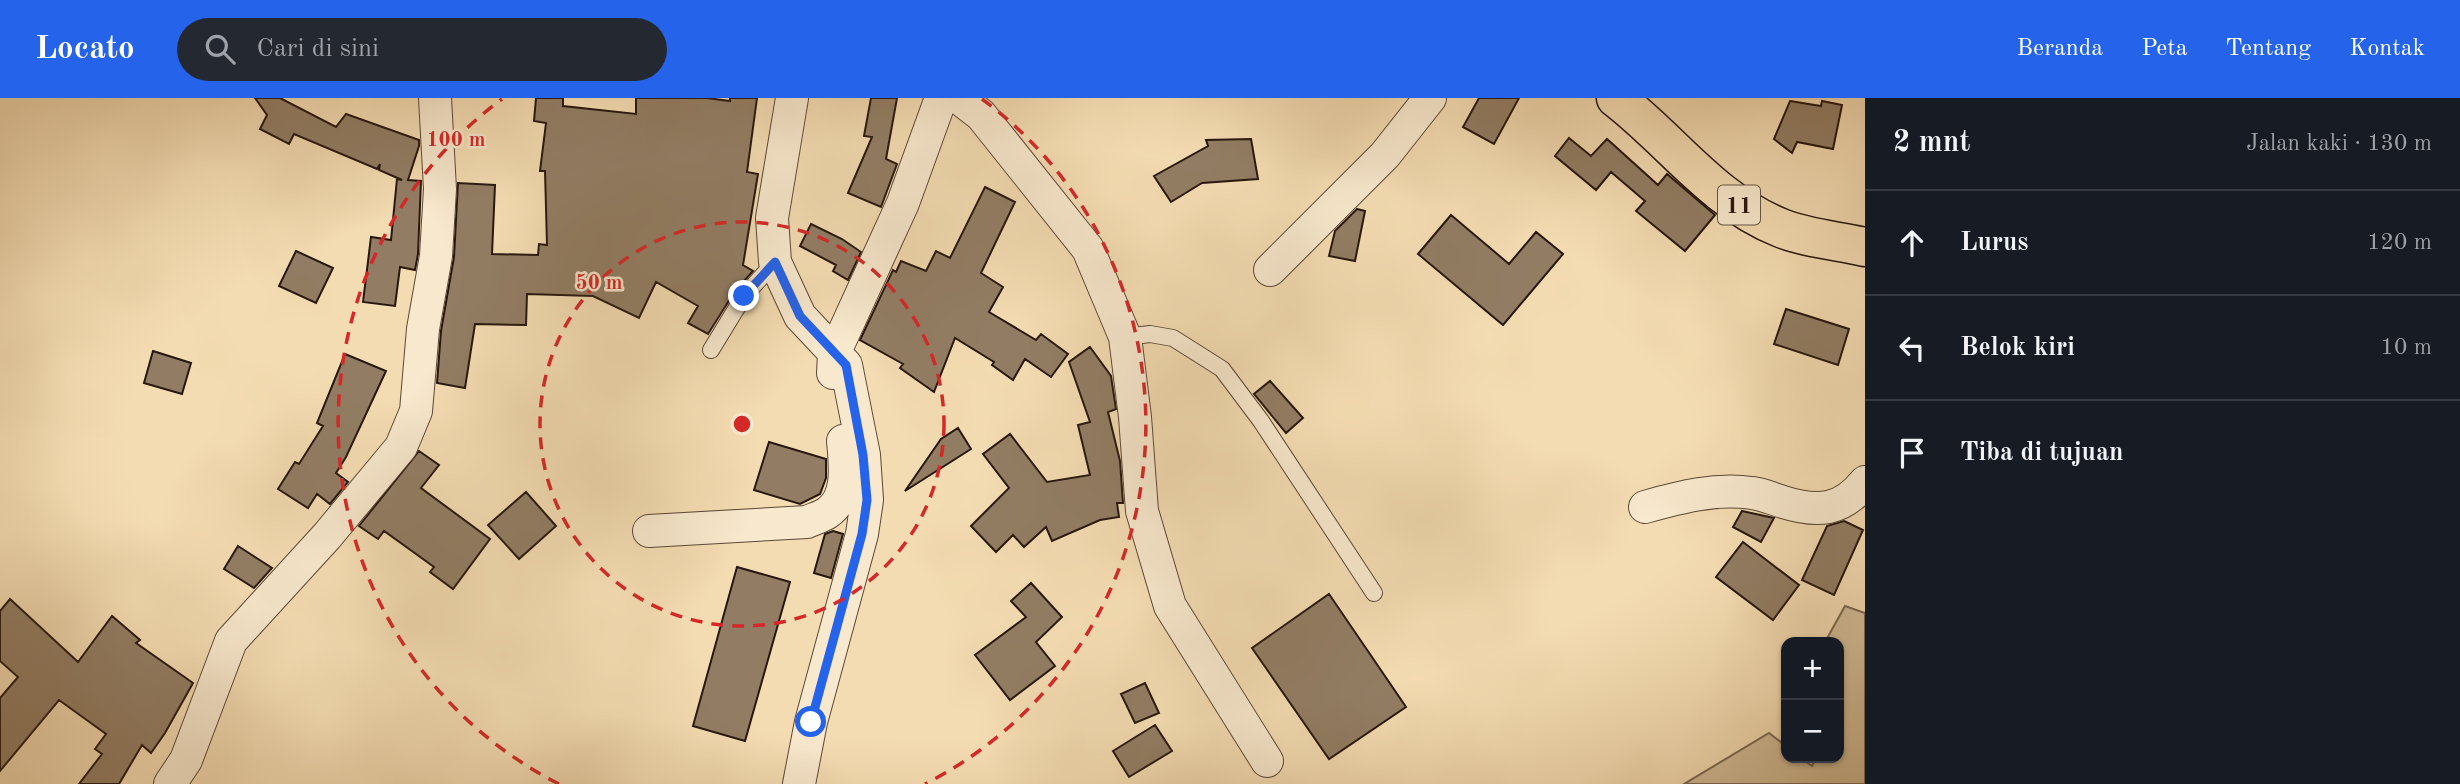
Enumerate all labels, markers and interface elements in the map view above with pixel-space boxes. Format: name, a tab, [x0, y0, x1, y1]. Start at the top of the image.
search box	[177, 18, 667, 81]
icon: search	[201, 30, 239, 68]
text: Locato	[35, 33, 135, 66]
text: Cari di sini	[257, 36, 379, 62]
text: Beranda	[2017, 37, 2103, 61]
text: Peta	[2141, 37, 2188, 61]
text: Tentang	[2226, 37, 2311, 61]
text: Kontak	[2349, 37, 2425, 61]
text: 2 mnt	[1893, 128, 1970, 158]
text: 100 m	[426, 130, 486, 151]
text: Jalan kaki · 130 m	[2246, 132, 2432, 155]
road number: 11	[1718, 186, 1760, 225]
icon: ahead	[1893, 224, 1931, 262]
text: Lurus	[1960, 230, 2028, 256]
text: 120 m	[2367, 231, 2432, 254]
text: 50 m	[575, 273, 623, 294]
route end	[728, 280, 759, 311]
icon: left	[1893, 329, 1931, 367]
text: Belok kiri	[1960, 335, 2075, 361]
text: 10 m	[2381, 336, 2432, 359]
centre of rings	[730, 412, 754, 436]
icon: arrive	[1893, 434, 1931, 472]
text: Tiba di tujuan	[1960, 440, 2124, 466]
map controls	[1781, 637, 1844, 763]
button: +	[1781, 637, 1844, 700]
button: −	[1781, 700, 1844, 763]
route start	[795, 706, 826, 737]

